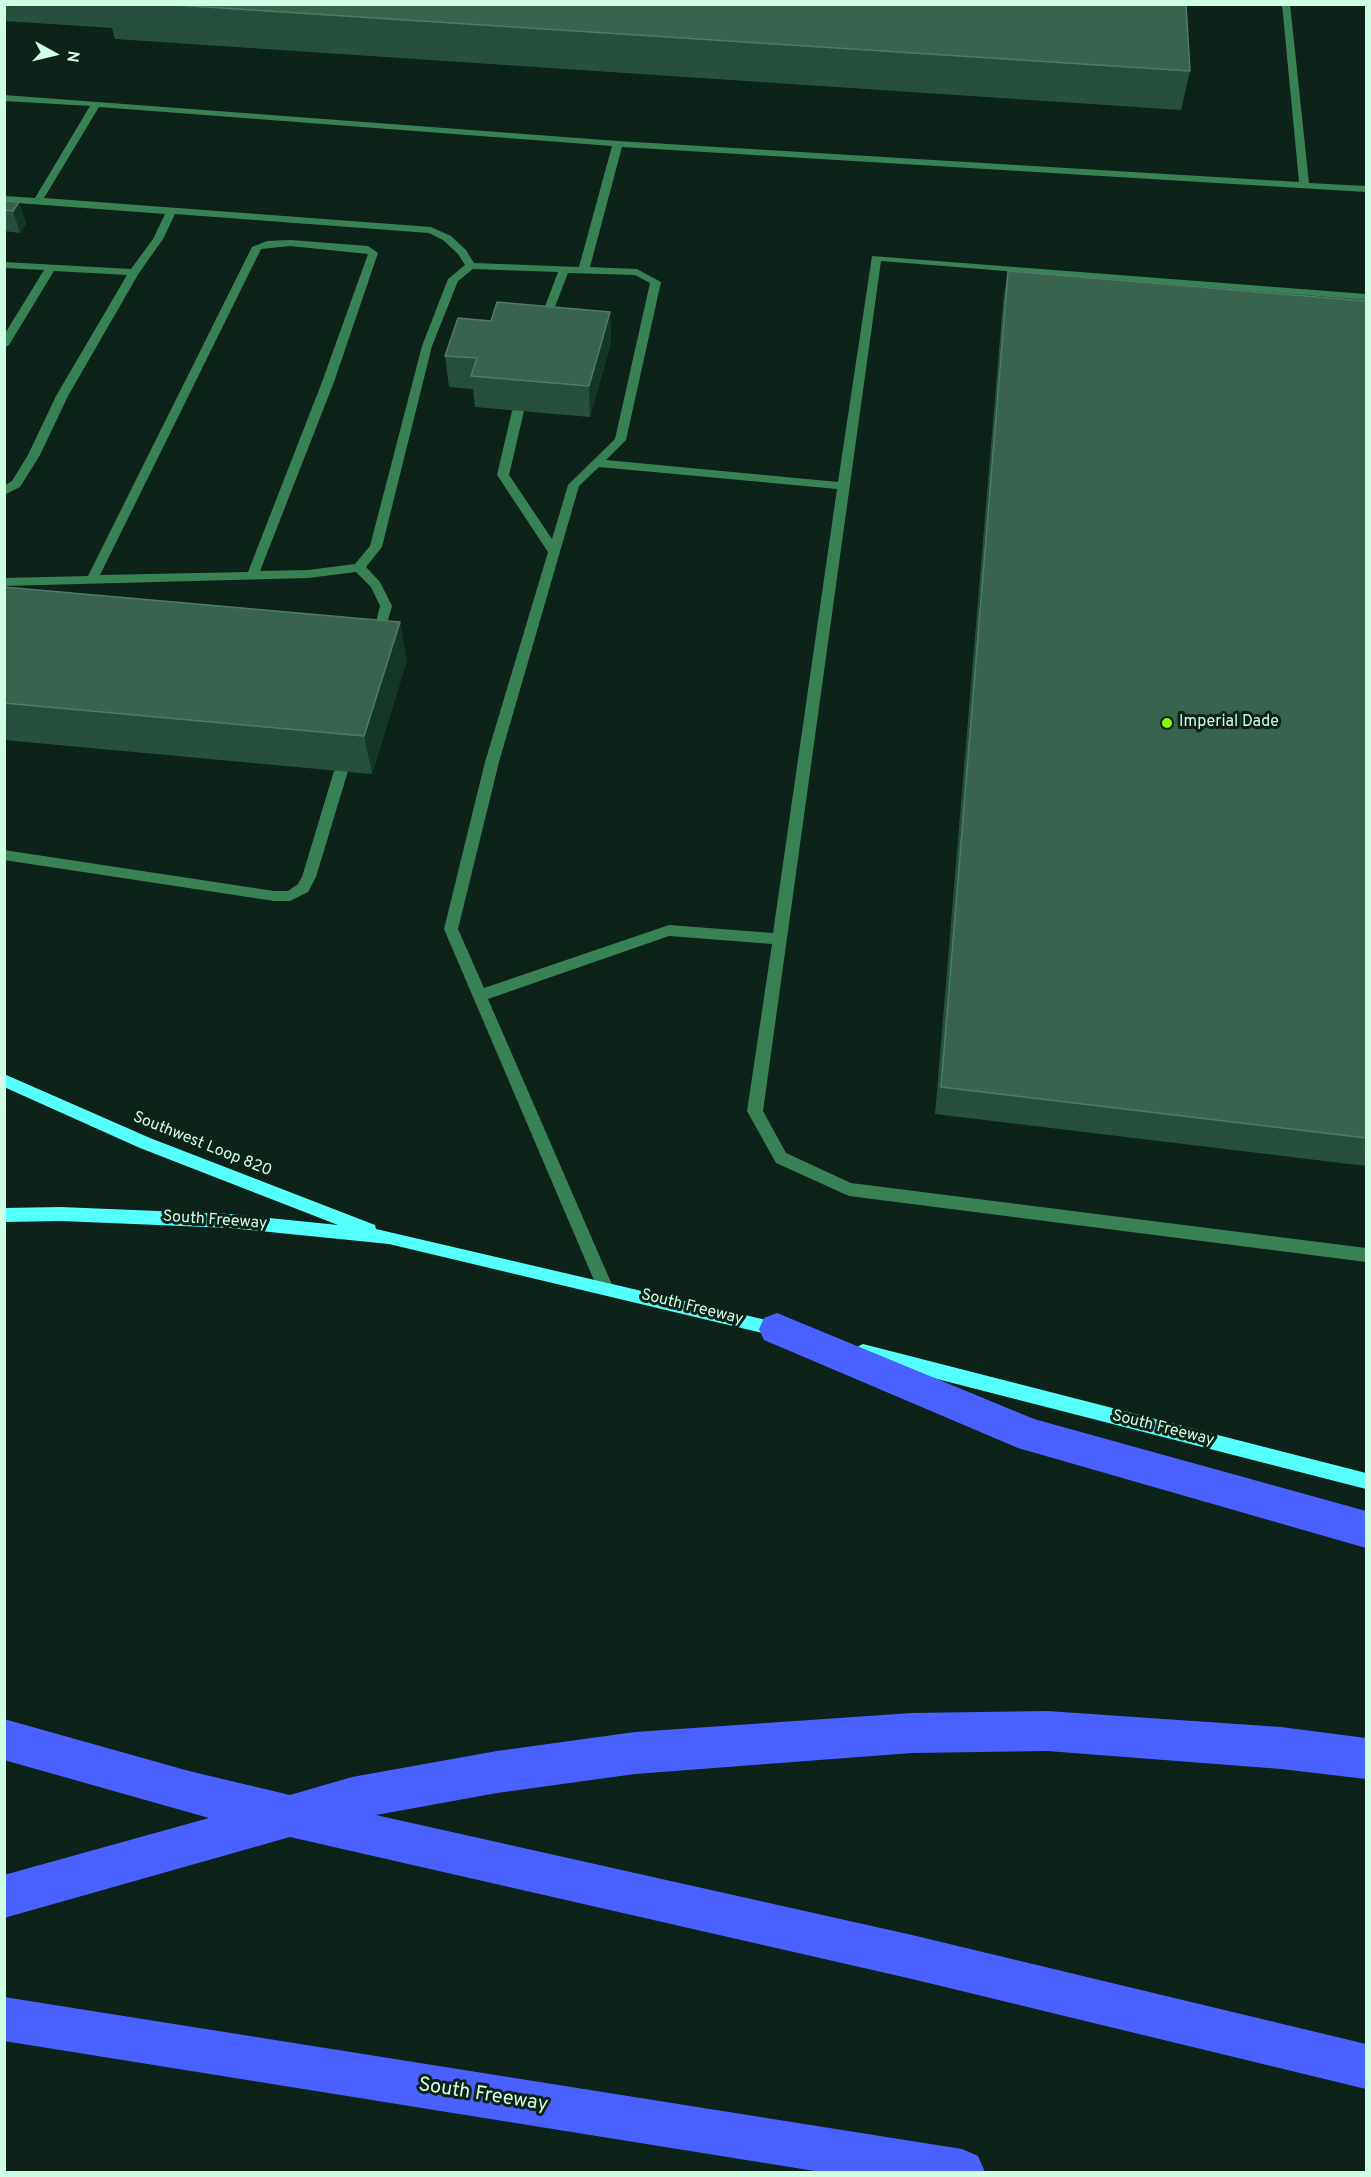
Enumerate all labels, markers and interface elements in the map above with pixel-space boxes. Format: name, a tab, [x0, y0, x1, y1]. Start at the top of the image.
north arrow	[24, 24, 84, 84]
text: N	[61, 49, 83, 64]
place label: Imperial Dade	[1179, 713, 1279, 733]
marker: Imperial Dade	[1160, 716, 1174, 730]
street label: Southwest Loop 820	[130, 1108, 274, 1182]
street label: South Freeway	[162, 1208, 268, 1234]
street label: South Freeway	[639, 1286, 745, 1330]
street label: South Freeway	[1110, 1407, 1216, 1451]
street label: South Freeway	[416, 2074, 550, 2118]

